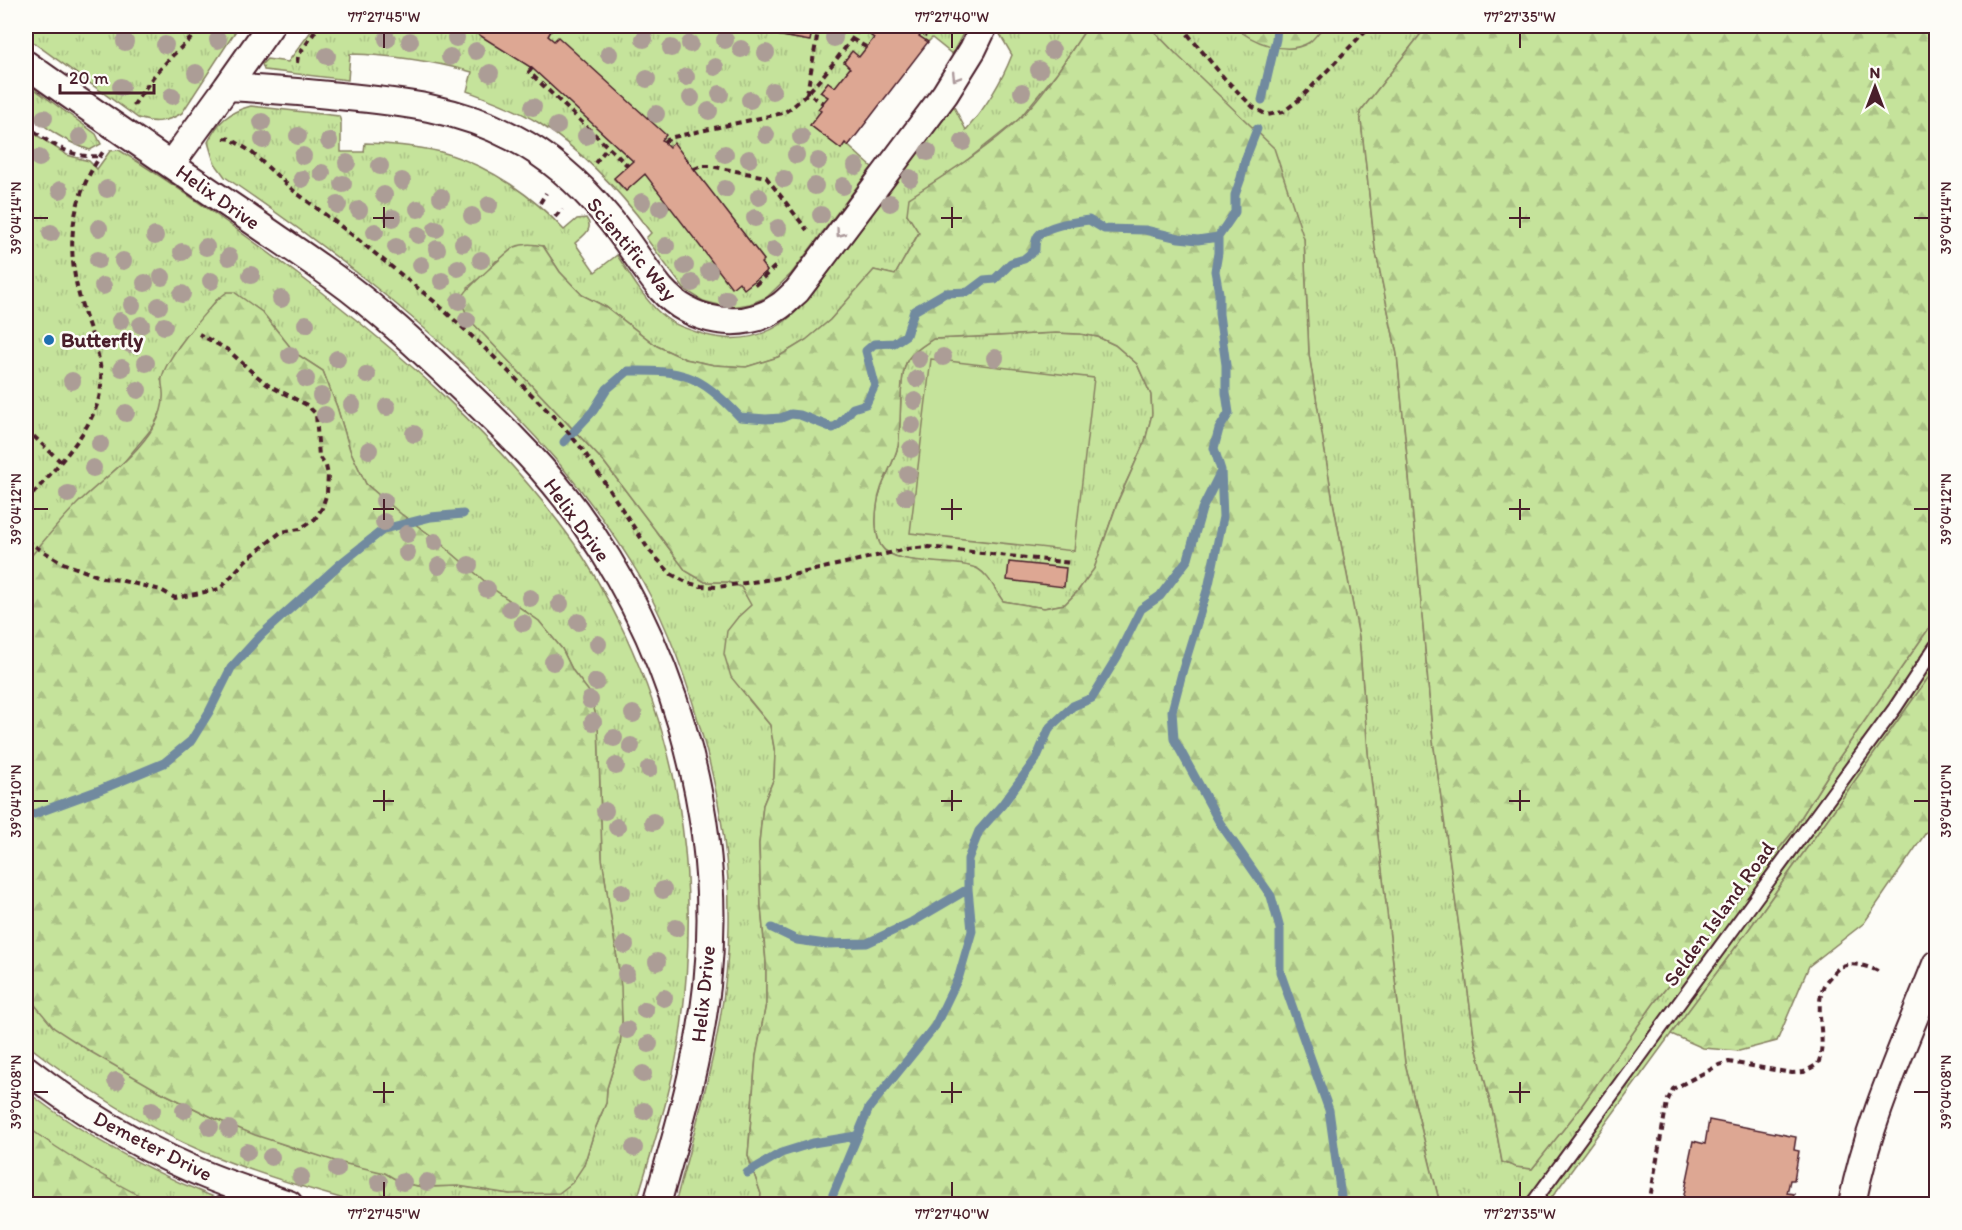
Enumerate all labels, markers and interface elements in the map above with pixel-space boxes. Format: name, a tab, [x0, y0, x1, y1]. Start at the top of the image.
text: 77°27'45"W	[348, 8, 420, 26]
text: 77°27'40"W	[915, 8, 989, 26]
text: 77°27'35"W	[1484, 8, 1556, 26]
scale bar	[60, 57, 154, 95]
north arrow	[1845, 57, 1905, 117]
text: N	[1870, 63, 1880, 82]
text: 20 m	[69, 67, 109, 89]
one-way arrow	[952, 71, 964, 81]
street label: Helix Drive	[171, 158, 265, 235]
text: 39°04'14"N	[7, 181, 25, 255]
text: 39°04'14"N	[1937, 181, 1955, 255]
street label: Scientific Way	[582, 192, 683, 306]
one-way arrow	[836, 226, 847, 237]
place label: Butterfly	[61, 327, 143, 353]
marker: Butterfly	[42, 333, 56, 347]
text: 39°04'12"N	[7, 473, 25, 545]
street label: Helix Drive	[539, 473, 616, 566]
text: 39°04'12"N	[1937, 473, 1955, 545]
text: 39°04'10"N	[7, 764, 25, 838]
text: 39°04'10"N	[1937, 764, 1955, 838]
street label: Selden Island Road	[1658, 836, 1779, 991]
street label: Helix Drive	[685, 944, 720, 1044]
text: 39°04'08"N	[7, 1055, 25, 1129]
text: 39°04'08"N	[1937, 1055, 1955, 1129]
street label: Demeter Drive	[90, 1105, 217, 1186]
text: 77°27'45"W	[348, 1205, 420, 1223]
text: 77°27'40"W	[915, 1205, 989, 1223]
text: 77°27'35"W	[1484, 1205, 1556, 1223]

